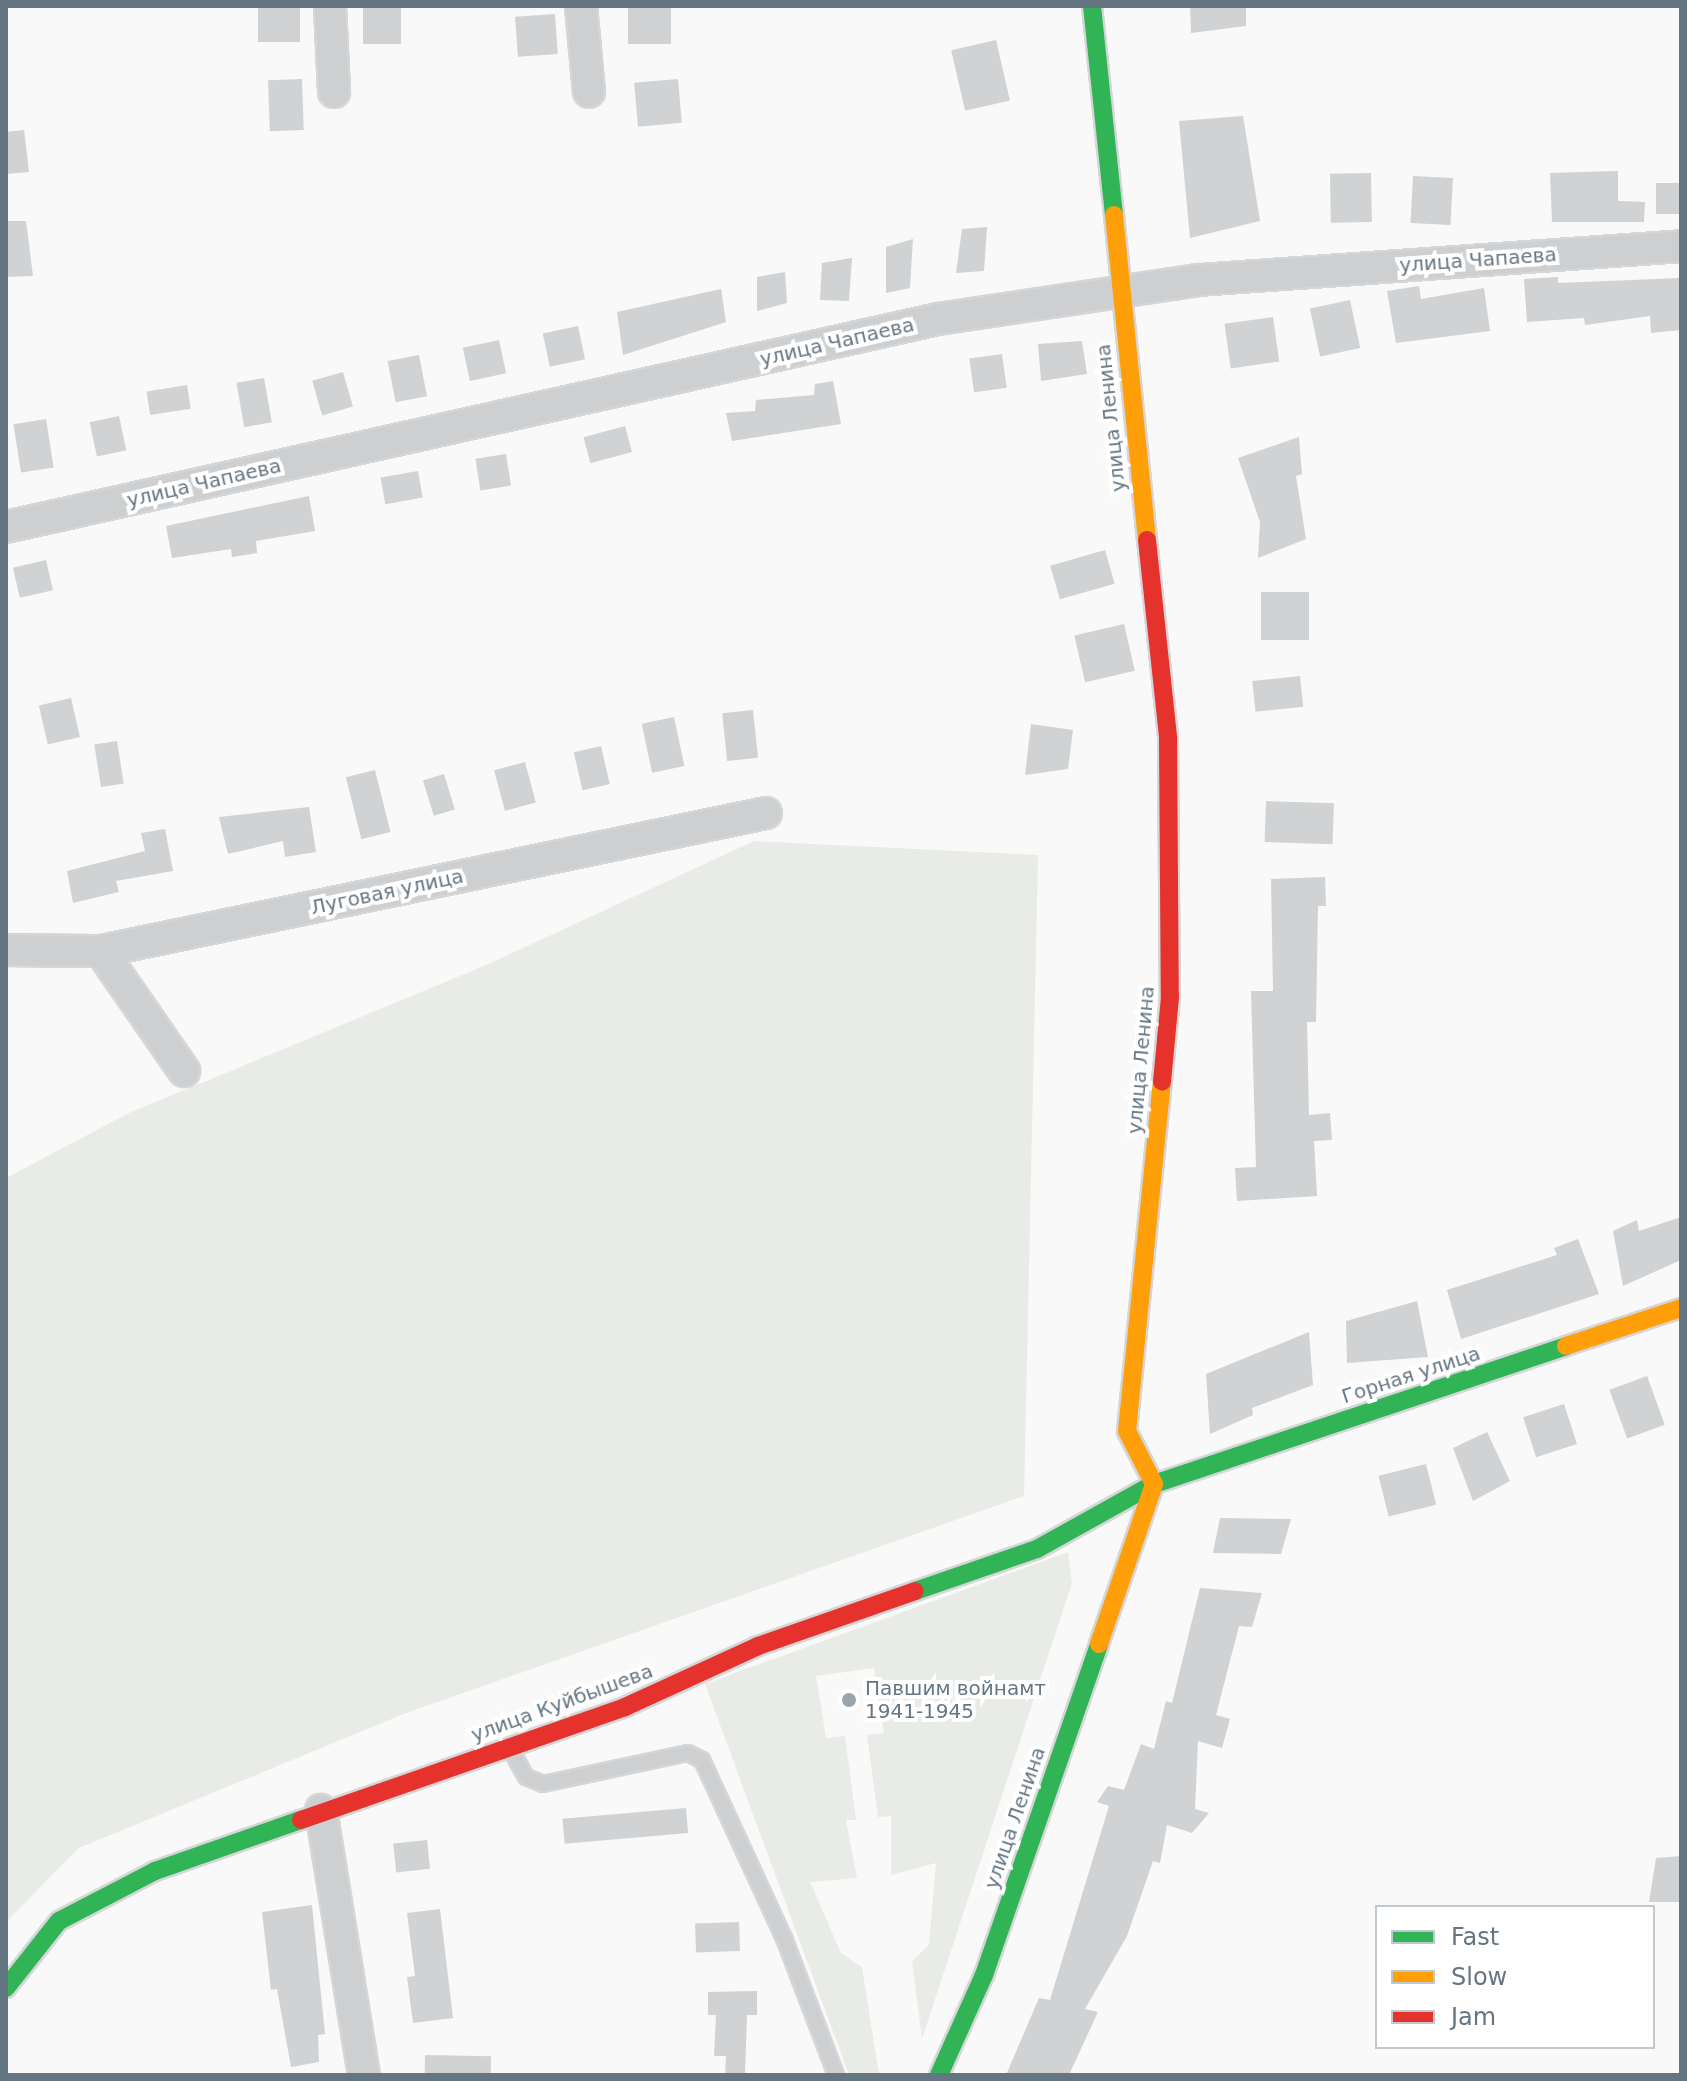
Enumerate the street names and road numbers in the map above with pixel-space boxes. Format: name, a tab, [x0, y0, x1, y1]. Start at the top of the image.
street label: улица Чапаева	[1399, 243, 1557, 277]
street label: улица Чапаева	[758, 313, 916, 371]
street label: улица Ленина	[1091, 343, 1131, 493]
street label: улица Чапаева	[125, 454, 283, 512]
street label: Луговая улица	[308, 864, 466, 920]
street label: улица Ленина	[1123, 985, 1159, 1135]
street label: Горная улица	[1339, 1341, 1483, 1409]
street label: улица Куйбышева	[468, 1659, 656, 1747]
street label: улица Ленина	[979, 1744, 1051, 1892]

